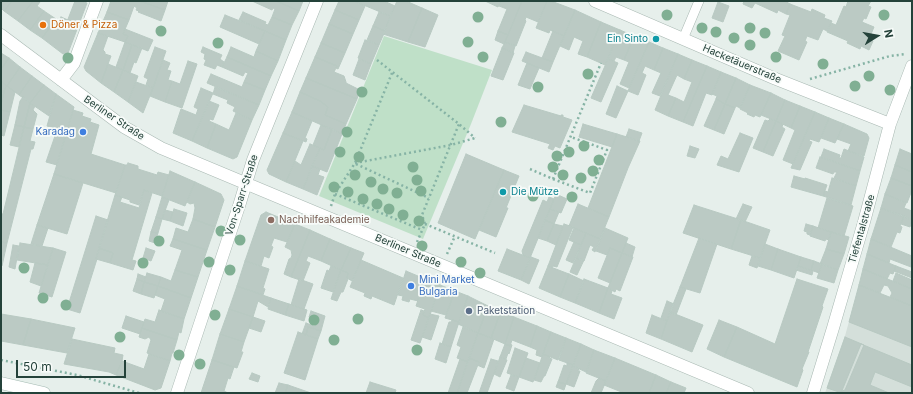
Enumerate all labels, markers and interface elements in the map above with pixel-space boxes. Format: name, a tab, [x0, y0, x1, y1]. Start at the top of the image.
north arrow	[857, 16, 897, 56]
place label: Döner & Pizza	[51, 19, 117, 31]
marker: Döner & Pizza	[38, 20, 48, 30]
text: N	[881, 28, 896, 39]
place label: Ein Sinto	[607, 33, 648, 45]
marker: Ein Sinto	[651, 34, 661, 44]
street label: Hacketäuerstraße	[701, 42, 783, 86]
street label: Berliner Straße	[81, 93, 147, 143]
place label: Karadag	[35, 126, 75, 138]
marker: Karadag	[78, 127, 88, 137]
street label: Von-Sparr-Straße	[223, 153, 261, 237]
place label: Die Mütze	[511, 186, 559, 198]
marker: Die Mütze	[498, 187, 508, 197]
street label: Tiefentalstraße	[846, 193, 878, 265]
place label: Nachhilfeakademie	[279, 214, 370, 226]
marker: Nachhilfeakademie	[266, 215, 276, 225]
street label: Berliner Straße	[373, 232, 443, 270]
place label: Mini Market Bulgaria	[419, 274, 475, 298]
marker: Mini Market Bulgaria	[406, 281, 416, 291]
place label: Paketstation	[477, 305, 535, 317]
marker: Paketstation	[464, 306, 474, 316]
scale bar	[18, 352, 128, 378]
text: 50 m	[23, 359, 52, 374]

